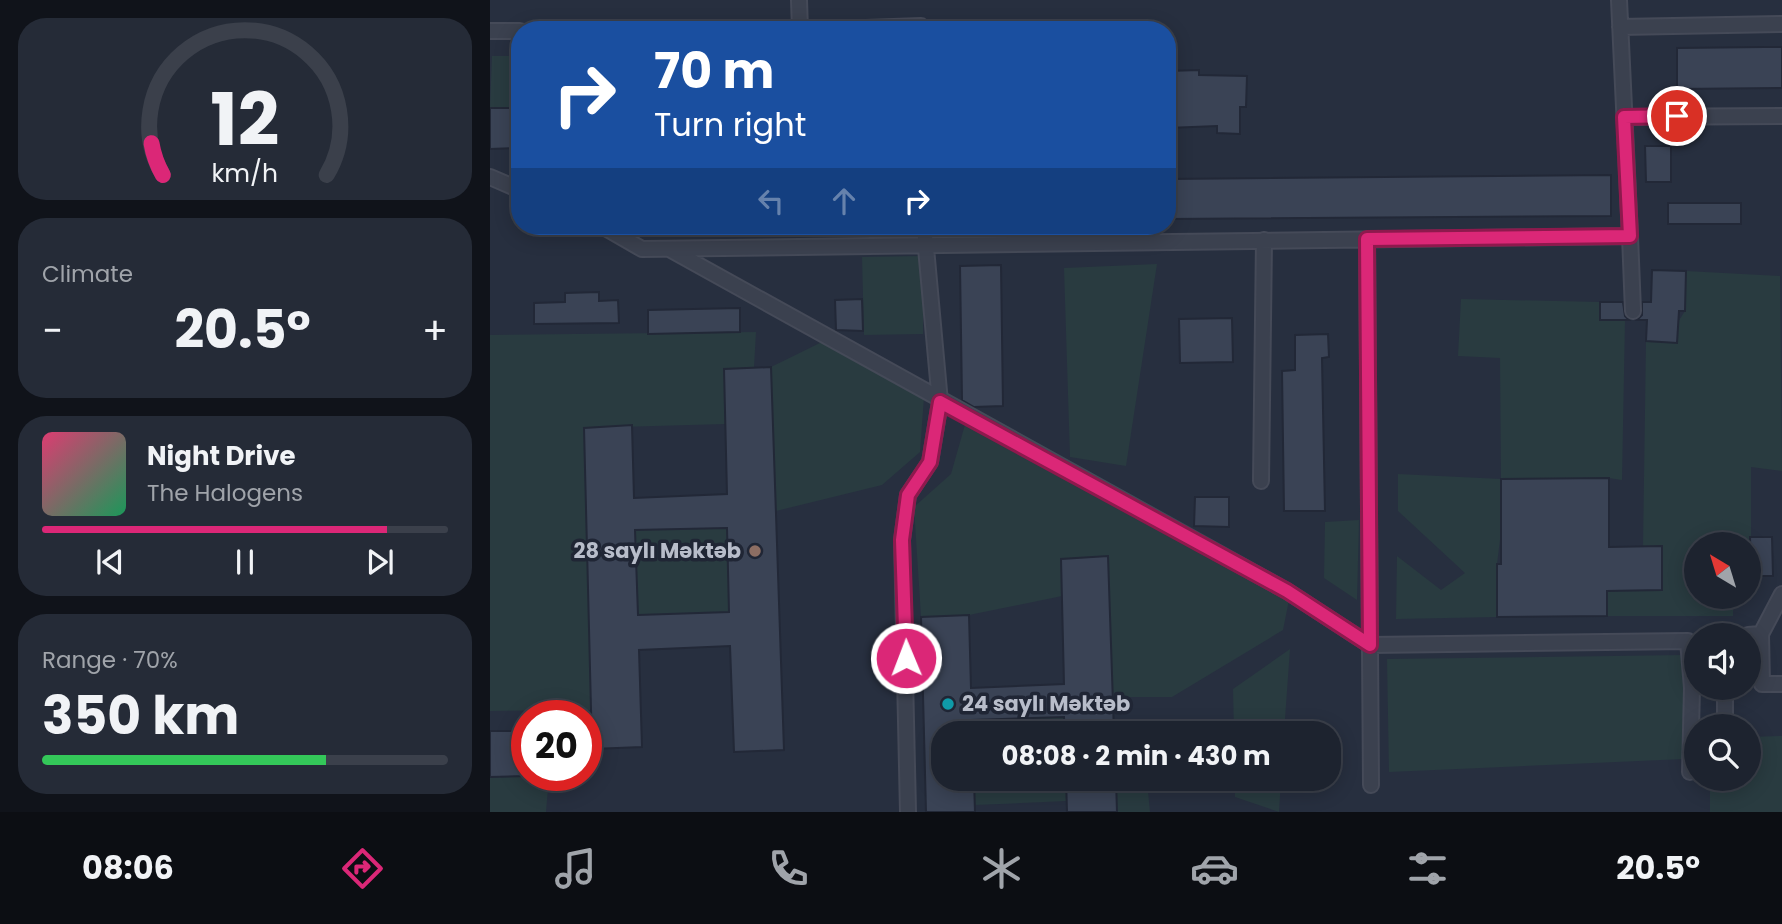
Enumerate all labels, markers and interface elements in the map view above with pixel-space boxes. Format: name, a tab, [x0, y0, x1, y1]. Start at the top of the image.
text: 70 m	[654, 37, 774, 105]
icon: right	[539, 49, 630, 140]
text: 12	[211, 69, 279, 170]
pin	[1647, 86, 1707, 146]
icon: arrive	[1658, 97, 1696, 135]
text: Turn right	[654, 102, 806, 147]
text: km/h	[212, 156, 278, 191]
icon: left	[752, 182, 790, 220]
icon: ahead	[825, 182, 863, 220]
icon: right	[898, 182, 936, 220]
text: Climate	[42, 258, 133, 290]
text: 20.5°	[174, 293, 311, 366]
text: −	[42, 304, 63, 357]
text: +	[422, 304, 448, 357]
text: Night Drive	[147, 438, 295, 474]
text: The Halogens	[147, 477, 303, 509]
north arrow	[1684, 532, 1760, 609]
map controls	[1684, 532, 1761, 791]
place label: 28 saylı Məktəb	[573, 536, 741, 565]
icon: previous	[91, 543, 129, 581]
icon: pause	[226, 543, 264, 581]
icon: next	[361, 543, 399, 581]
marker: 28 saylı Məktəb	[747, 543, 763, 559]
position arrow	[869, 621, 943, 695]
button: sound	[1684, 623, 1761, 700]
text: Range · 70%	[42, 644, 178, 676]
text: 350 km	[42, 679, 239, 752]
place label: 24 saylı Məktəb	[962, 689, 1130, 718]
marker: 24 saylı Məktəb	[940, 696, 956, 712]
speed limit sign: 20	[511, 700, 602, 791]
button: search	[1684, 714, 1761, 791]
text: 08:08 · 2 min · 430 m	[1002, 738, 1271, 774]
icon: directions	[338, 844, 387, 893]
icon: music	[551, 844, 600, 893]
icon: phone	[764, 844, 813, 893]
icon: climate	[977, 844, 1026, 893]
icon: car	[1190, 844, 1239, 893]
icon: filters	[1403, 844, 1452, 893]
text: 08:06	[82, 845, 174, 890]
text: 20.5°	[1616, 845, 1700, 890]

